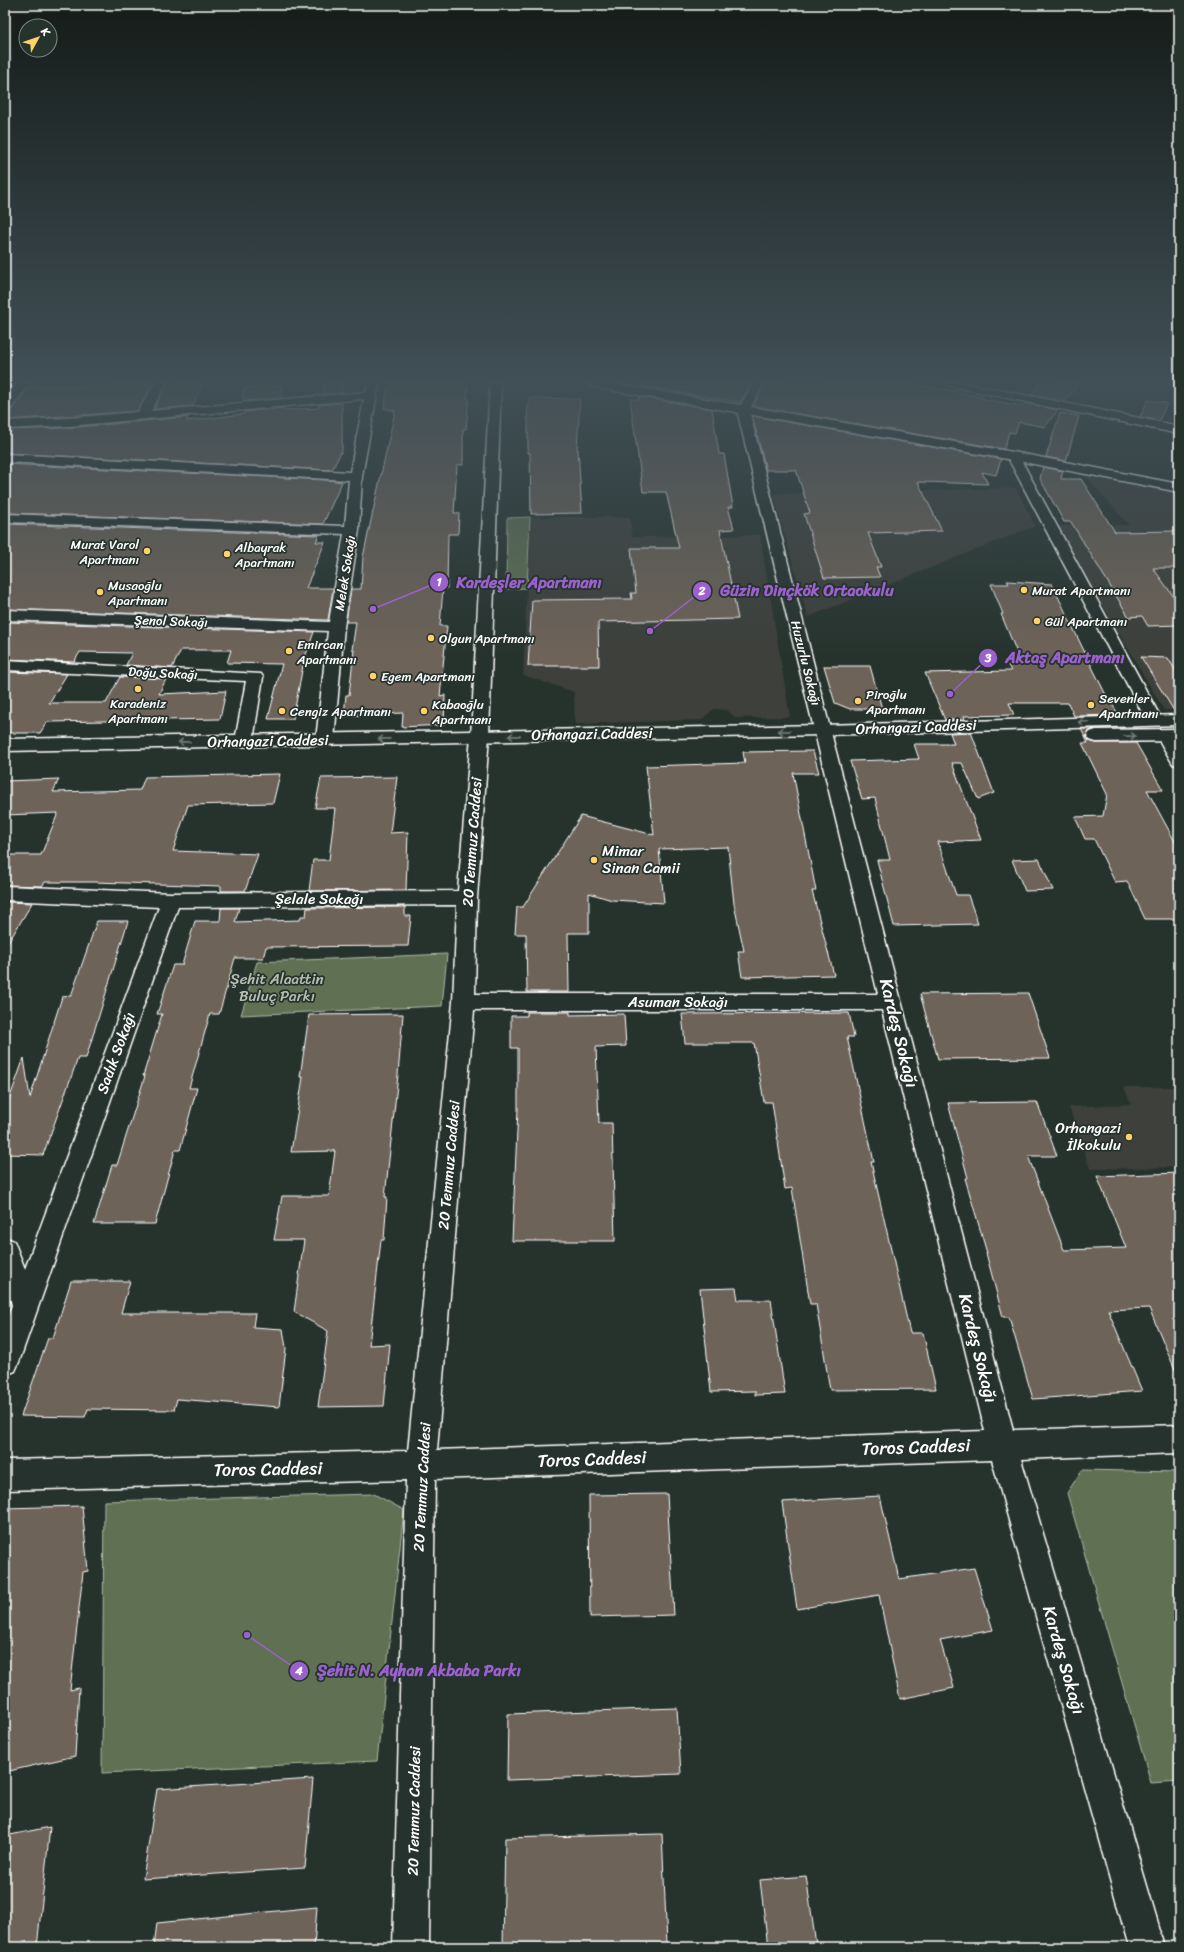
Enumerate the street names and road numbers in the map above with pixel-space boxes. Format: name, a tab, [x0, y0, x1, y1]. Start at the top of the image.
street label: Melek Sokağı	[328, 533, 362, 612]
street label: Şenol Sokağı	[134, 608, 209, 634]
street label: Huzurlu Sokağı	[784, 618, 828, 708]
street label: Doğu Sokağı	[128, 660, 199, 686]
street label: Orhangazi Caddesi	[855, 712, 978, 742]
street label: Orhangazi Caddesi	[531, 720, 654, 748]
street label: Orhangazi Caddesi	[207, 727, 330, 755]
street label: 20 Temmuz Caddesi	[455, 776, 490, 908]
street label: Şelale Sokağı	[275, 886, 363, 912]
street label: Kardeş Sokağı	[870, 975, 928, 1091]
street label: Asuman Sokağı	[627, 989, 728, 1015]
street label: Sadık Sokağı	[89, 1009, 143, 1097]
street label: 20 Temmuz Caddesi	[430, 1098, 468, 1231]
street label: Kardeş Sokağı	[949, 1290, 1007, 1406]
street label: 20 Temmuz Caddesi	[406, 1421, 438, 1552]
street label: Toros Caddesi	[861, 1429, 972, 1465]
street label: Toros Caddesi	[537, 1441, 648, 1477]
street label: Toros Caddesi	[213, 1452, 324, 1486]
street label: Kardeş Sokağı	[1033, 1602, 1095, 1718]
street label: 20 Temmuz Caddesi	[400, 1745, 428, 1876]

